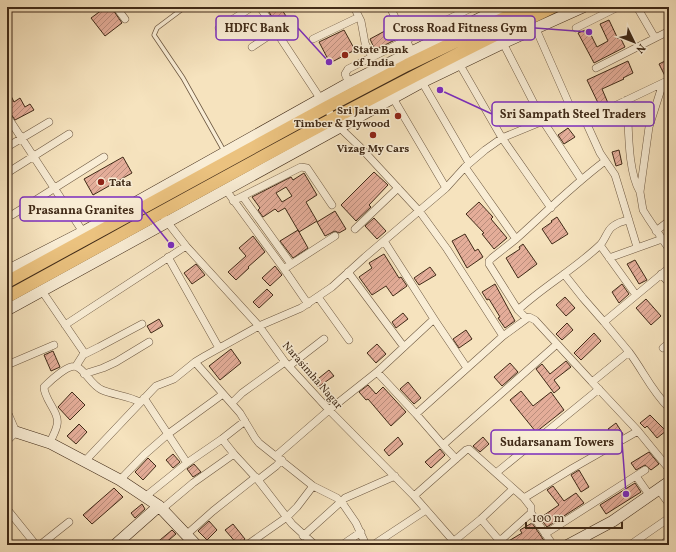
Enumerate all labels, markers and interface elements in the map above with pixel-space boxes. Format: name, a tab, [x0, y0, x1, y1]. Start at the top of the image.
callout: HDFC Bank	[216, 16, 298, 40]
callout: Cross Road Fitness Gym	[384, 16, 535, 40]
text: HDFC Bank	[224, 21, 290, 37]
text: Cross Road Fitness Gym	[393, 21, 528, 37]
north arrow	[614, 22, 654, 62]
text: N	[632, 40, 648, 56]
place label: State Bank of India	[353, 43, 409, 71]
marker: State Bank of India	[340, 50, 350, 60]
callout: Sri Sampath Steel Traders	[492, 102, 654, 126]
place label: Sri Jalram Timber & Plywood	[294, 104, 390, 132]
text: Sri Sampath Steel Traders	[500, 107, 647, 123]
marker: Sri Jalram Timber & Plywood	[393, 111, 403, 121]
marker: Vizag My Cars	[368, 130, 378, 140]
place label: Vizag My Cars	[337, 142, 409, 157]
place label: Tata	[109, 176, 131, 191]
marker: Tata	[96, 177, 106, 187]
callout: Prasanna Granites	[20, 197, 142, 221]
text: Prasanna Granites	[28, 203, 134, 219]
street label: Narasimha Nagar	[278, 339, 346, 413]
callout: Sudarsanam Towers	[491, 430, 622, 454]
text: Sudarsanam Towers	[500, 435, 615, 451]
scale bar	[526, 504, 622, 530]
text: 100 m	[532, 511, 565, 527]

